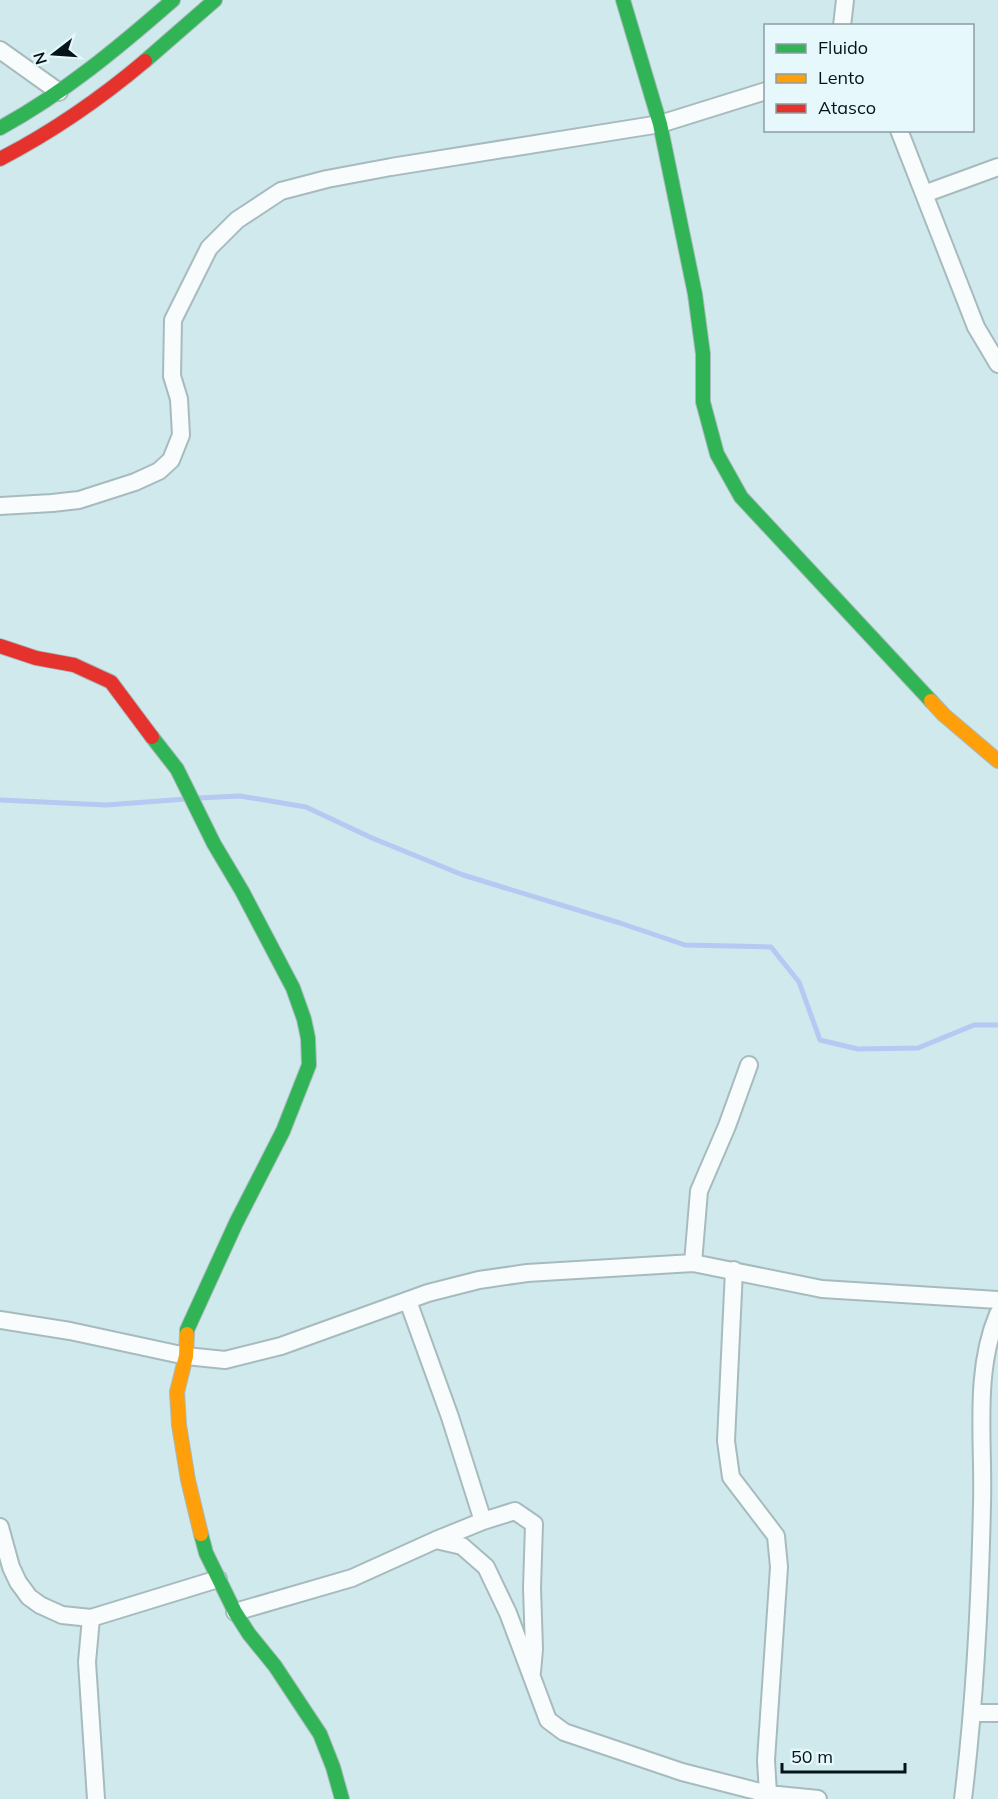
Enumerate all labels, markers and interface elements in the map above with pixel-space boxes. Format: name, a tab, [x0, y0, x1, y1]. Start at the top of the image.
north arrow	[24, 24, 84, 84]
legend	[764, 24, 974, 132]
text: Fluido	[818, 36, 868, 59]
text: N	[28, 50, 51, 67]
text: Lento	[818, 66, 865, 89]
text: Atasco	[818, 96, 876, 119]
scale bar	[782, 1736, 905, 1774]
text: 50 m	[791, 1745, 833, 1768]

